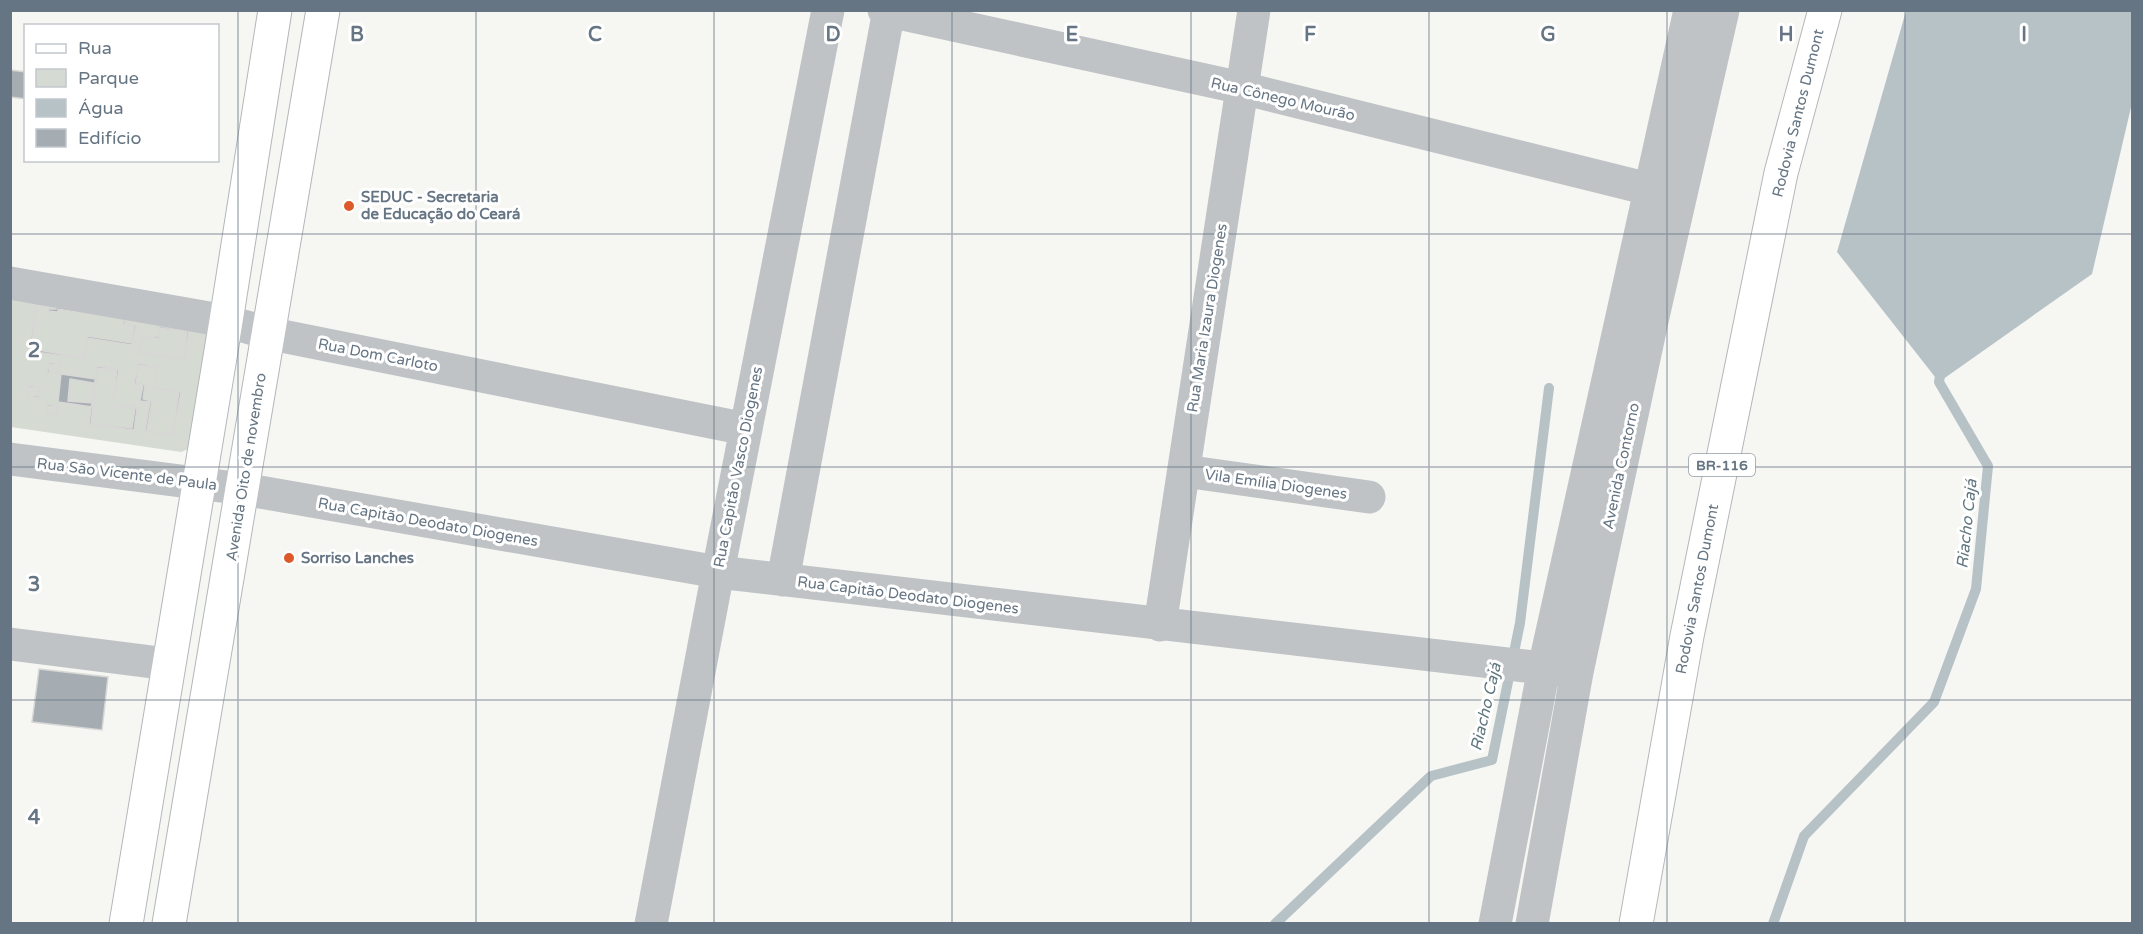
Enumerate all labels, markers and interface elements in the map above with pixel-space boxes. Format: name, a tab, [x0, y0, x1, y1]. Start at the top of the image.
text: B	[350, 23, 364, 47]
text: C	[588, 23, 602, 47]
text: D	[825, 23, 841, 47]
text: E	[1066, 23, 1079, 47]
text: F	[1304, 23, 1316, 47]
text: G	[1540, 23, 1556, 47]
text: H	[1778, 23, 1794, 47]
text: I	[2021, 23, 2027, 47]
legend	[24, 24, 219, 162]
street label: Rodovia Santos Dumont	[1768, 27, 1828, 199]
text: Rua	[78, 37, 112, 59]
text: Parque	[78, 67, 139, 89]
street label: Rua Cônego Mourão	[1209, 74, 1357, 124]
text: Água	[78, 97, 124, 119]
text: Edifício	[78, 127, 142, 149]
place label: SEDUC - Secretaria de Educação do Ceará	[361, 188, 520, 224]
marker: SEDUC - Secretaria de Educação do Ceará	[342, 199, 356, 213]
street label: Rua Maria Izaura Diogenes	[1183, 222, 1231, 414]
street label: Rua Dom Carloto	[316, 335, 440, 375]
text: 2	[28, 339, 40, 363]
street label: Rua Capitão Vasco Diogenes	[710, 365, 766, 569]
street label: Avenida Oito de novembro	[222, 372, 270, 562]
street label: Avenida Contorno	[1599, 401, 1643, 531]
street label: Rua São Vicente de Paula	[36, 454, 218, 494]
road number: BR-116	[1689, 454, 1755, 476]
street label: Vila Emília Diogenes	[1204, 465, 1348, 503]
water label: Riacho Cajá	[1952, 477, 1982, 570]
street label: Rua Capitão Deodato Diogenes	[317, 494, 539, 550]
street label: Rodovia Santos Dumont	[1672, 502, 1722, 675]
place label: Sorriso Lanches	[301, 549, 414, 567]
marker: Sorriso Lanches	[282, 551, 296, 565]
street label: Rua Capitão Deodato Diogenes	[796, 572, 1020, 618]
text: 3	[28, 573, 40, 597]
water label: Riacho Cajá	[1466, 660, 1506, 753]
text: 4	[28, 806, 41, 830]

